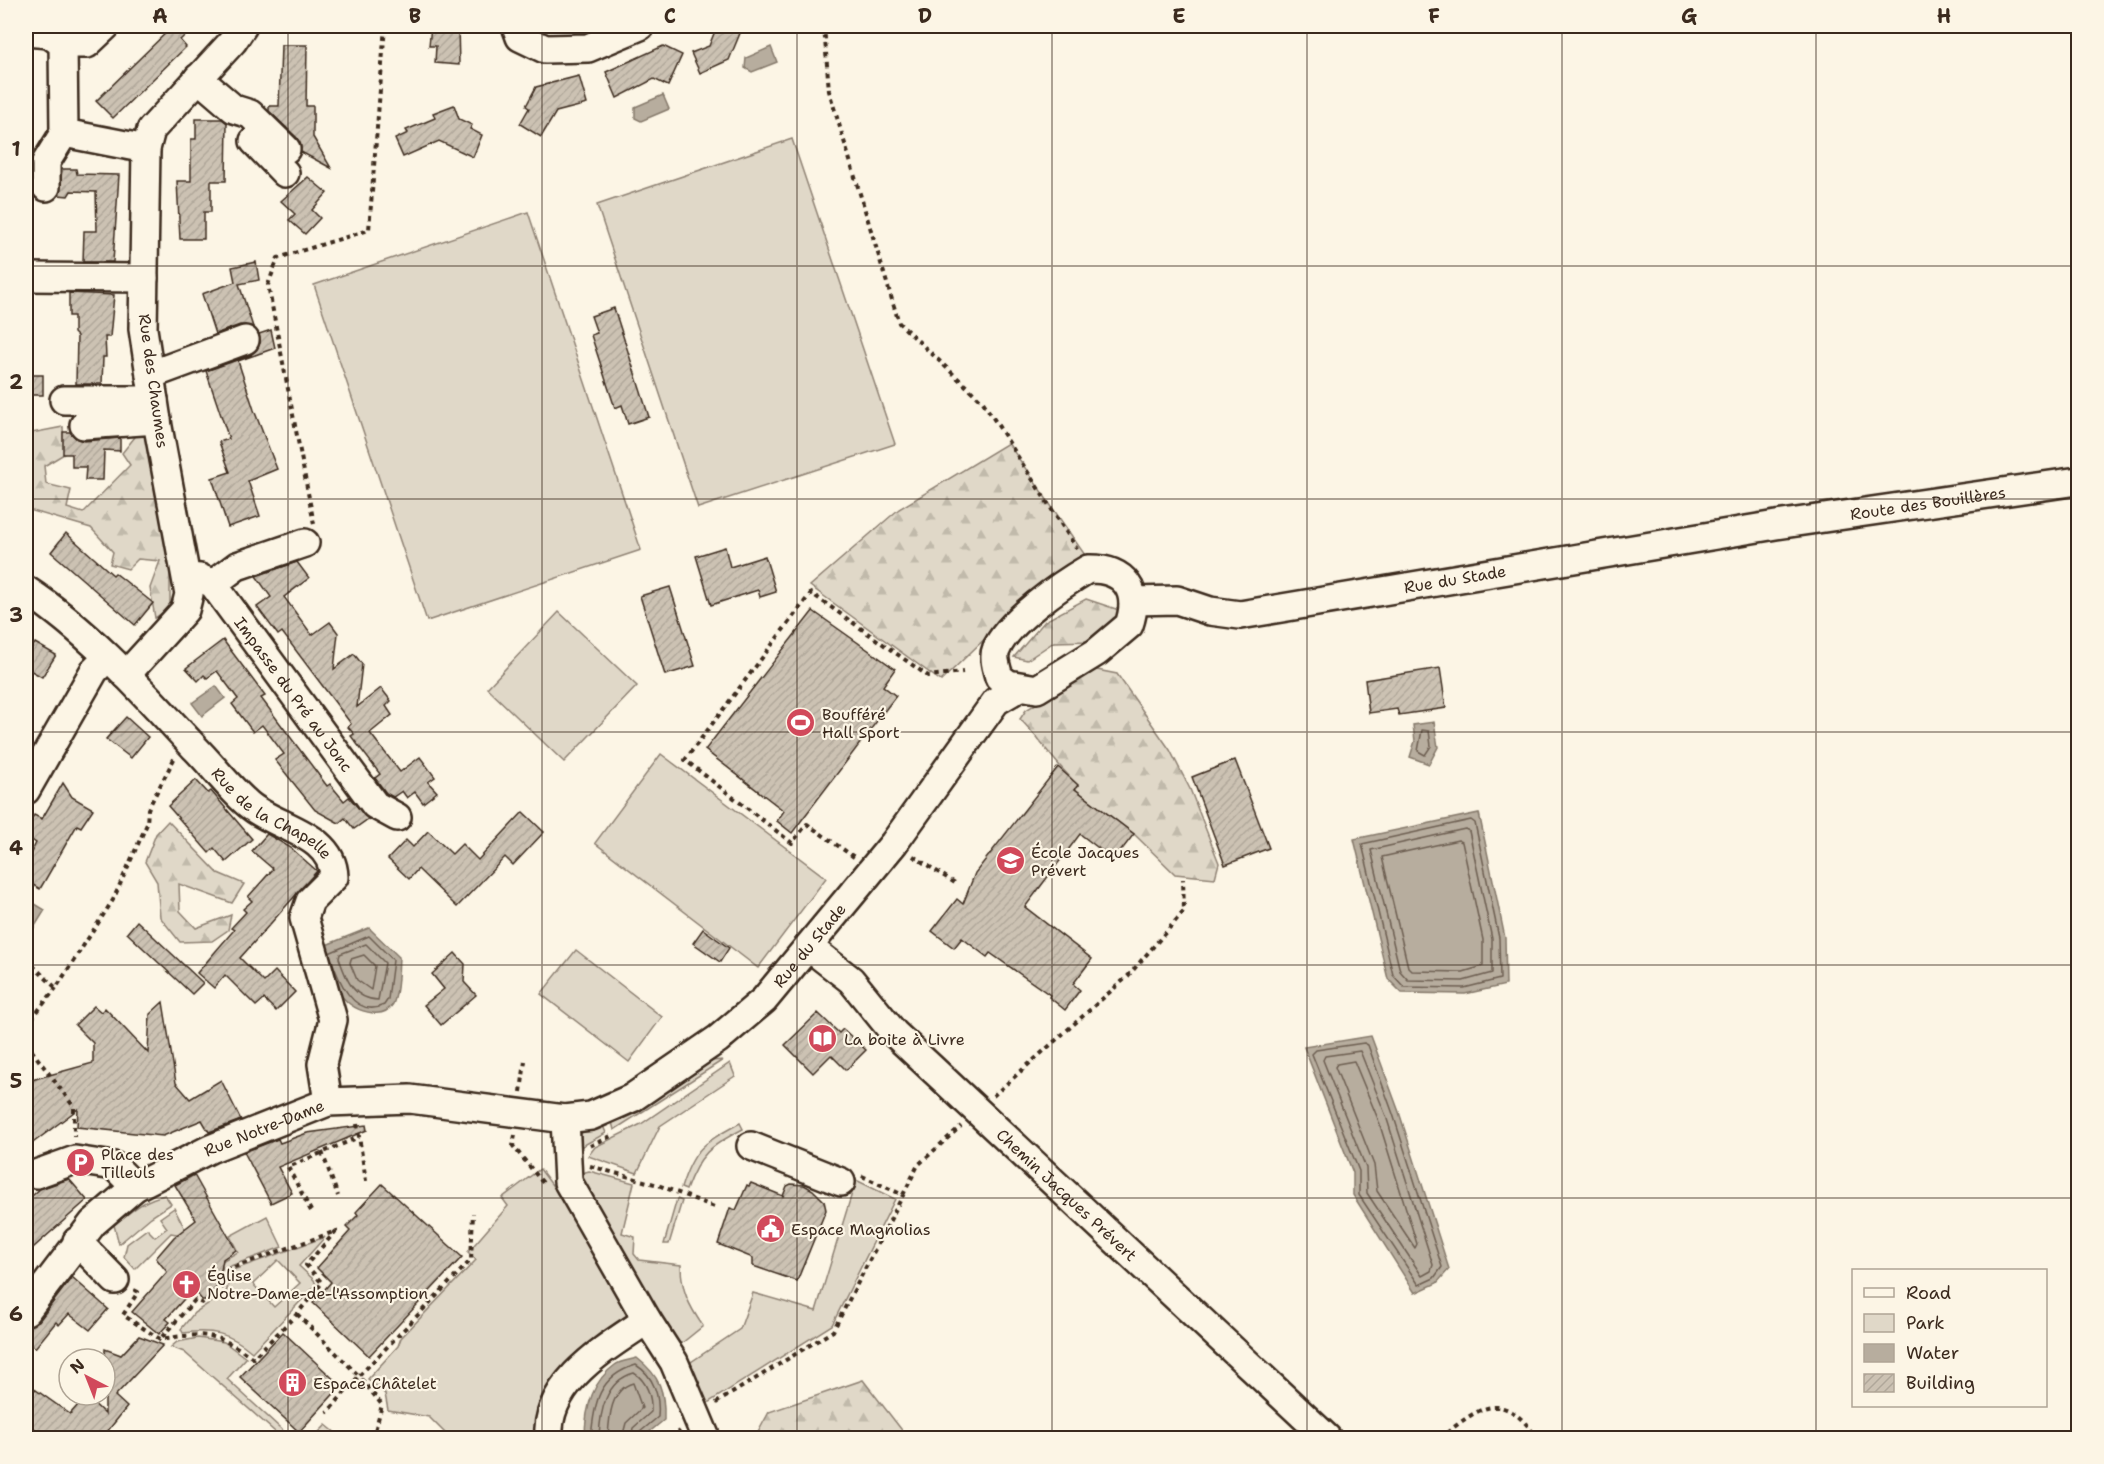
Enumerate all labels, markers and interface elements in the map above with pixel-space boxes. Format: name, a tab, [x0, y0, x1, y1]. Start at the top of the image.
text: A	[152, 3, 168, 29]
text: B	[409, 3, 421, 29]
text: C	[664, 3, 676, 29]
text: D	[918, 3, 932, 29]
text: E	[1172, 3, 1186, 29]
text: F	[1428, 3, 1440, 29]
text: G	[1681, 3, 1697, 29]
text: H	[1937, 3, 1951, 29]
text: 1	[11, 136, 21, 162]
street label: Rue des Chaumes	[134, 313, 173, 450]
text: 2	[9, 369, 23, 395]
street label: Route des Bouillères	[1849, 482, 2007, 525]
street label: Rue du Stade	[1402, 561, 1508, 598]
text: 3	[9, 602, 23, 628]
street label: Impasse du Pré au Jonc	[230, 613, 357, 776]
place label: Boufféré Hall Sport	[822, 704, 900, 743]
sports icon: Boufféré Hall Sport	[785, 707, 817, 739]
street label: Rue de la Chapelle	[207, 763, 337, 863]
text: 4	[9, 835, 23, 861]
place label: École Jacques Prévert	[1031, 842, 1140, 881]
school or university icon: École Jacques Prévert	[994, 845, 1026, 877]
street label: Rue du Stade	[769, 899, 851, 992]
library icon: La boite à Livre	[807, 1023, 839, 1055]
place label: La boite à Livre	[844, 1029, 965, 1050]
text: 5	[10, 1068, 22, 1094]
street label: Rue Notre-Dame	[200, 1095, 327, 1161]
street label: Chemin Jacques Prévert	[992, 1124, 1141, 1266]
place label: Place des Tilleuls	[101, 1144, 174, 1183]
parking icon: Place des Tilleuls	[64, 1147, 96, 1179]
public building icon: Espace Magnolias	[754, 1213, 786, 1245]
place label: Espace Magnolias	[791, 1219, 931, 1240]
place label: Église Notre-Dame-de-l'Assomption	[207, 1265, 428, 1304]
church icon: Église Notre-Dame-de-l'Assomption	[170, 1268, 202, 1300]
legend	[1852, 1269, 2047, 1407]
text: Road	[1906, 1281, 1951, 1305]
text: 6	[9, 1301, 23, 1327]
text: Park	[1906, 1311, 1945, 1335]
text: Water	[1906, 1341, 1959, 1365]
north arrow	[57, 1347, 117, 1407]
text: N	[66, 1354, 89, 1378]
building icon: Espace Châtelet	[276, 1367, 308, 1399]
text: Building	[1906, 1371, 1975, 1395]
place label: Espace Châtelet	[313, 1373, 437, 1394]

